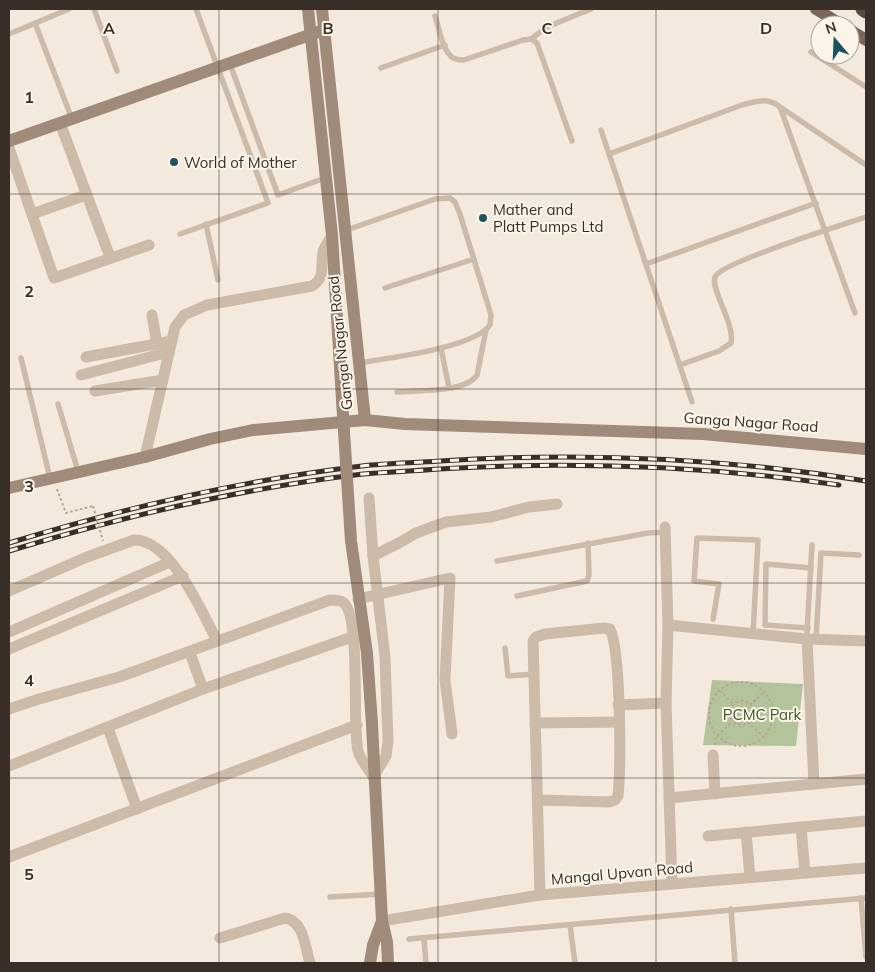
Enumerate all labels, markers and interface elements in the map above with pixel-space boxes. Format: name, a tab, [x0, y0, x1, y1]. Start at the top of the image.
north arrow	[810, 15, 860, 65]
text: N	[823, 17, 839, 38]
text: A	[103, 18, 115, 38]
text: B	[322, 18, 334, 38]
text: C	[542, 18, 553, 38]
text: D	[760, 18, 772, 38]
text: 1	[24, 87, 34, 107]
place label: World of Mother	[184, 153, 297, 172]
marker: World of Mother	[168, 156, 180, 168]
place label: Mather and Platt Pumps Ltd	[493, 200, 603, 236]
marker: Mather and Platt Pumps Ltd	[477, 212, 489, 224]
street label: Ganga Nagar Road	[323, 275, 357, 411]
text: 2	[24, 281, 34, 301]
street label: Ganga Nagar Road	[683, 408, 819, 436]
text: 3	[24, 476, 34, 496]
text: 4	[24, 670, 34, 690]
park label: PCMC Park	[723, 705, 802, 724]
street label: Mangal Upvan Road	[550, 857, 694, 889]
text: 5	[24, 864, 34, 884]

